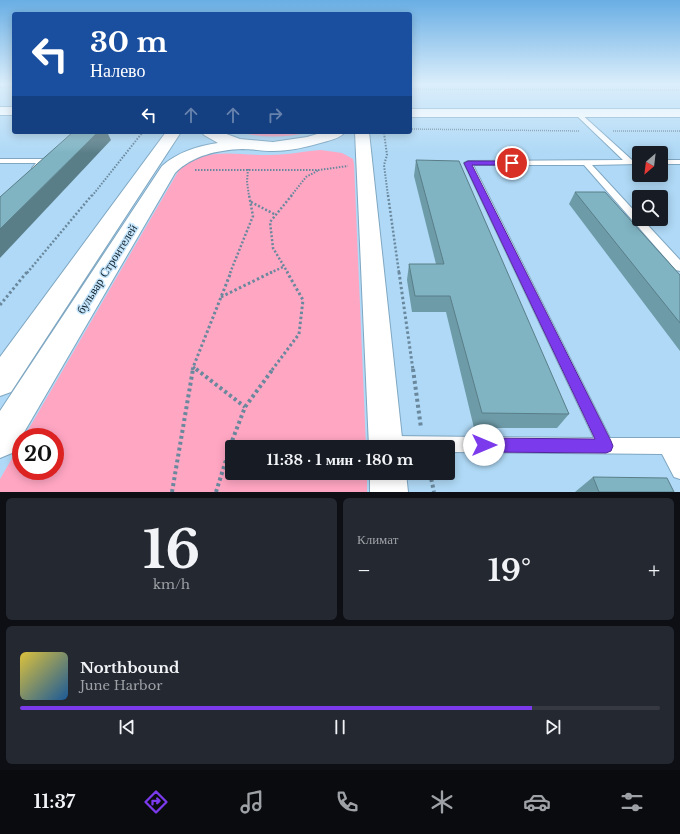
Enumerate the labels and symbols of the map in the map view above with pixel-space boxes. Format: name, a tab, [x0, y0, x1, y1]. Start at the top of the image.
pin	[495, 146, 529, 180]
north arrow	[632, 146, 668, 182]
street label: бульвар Строителей	[73, 221, 140, 316]
position arrow	[463, 424, 505, 466]
speed limit sign: 20	[12, 428, 64, 480]

